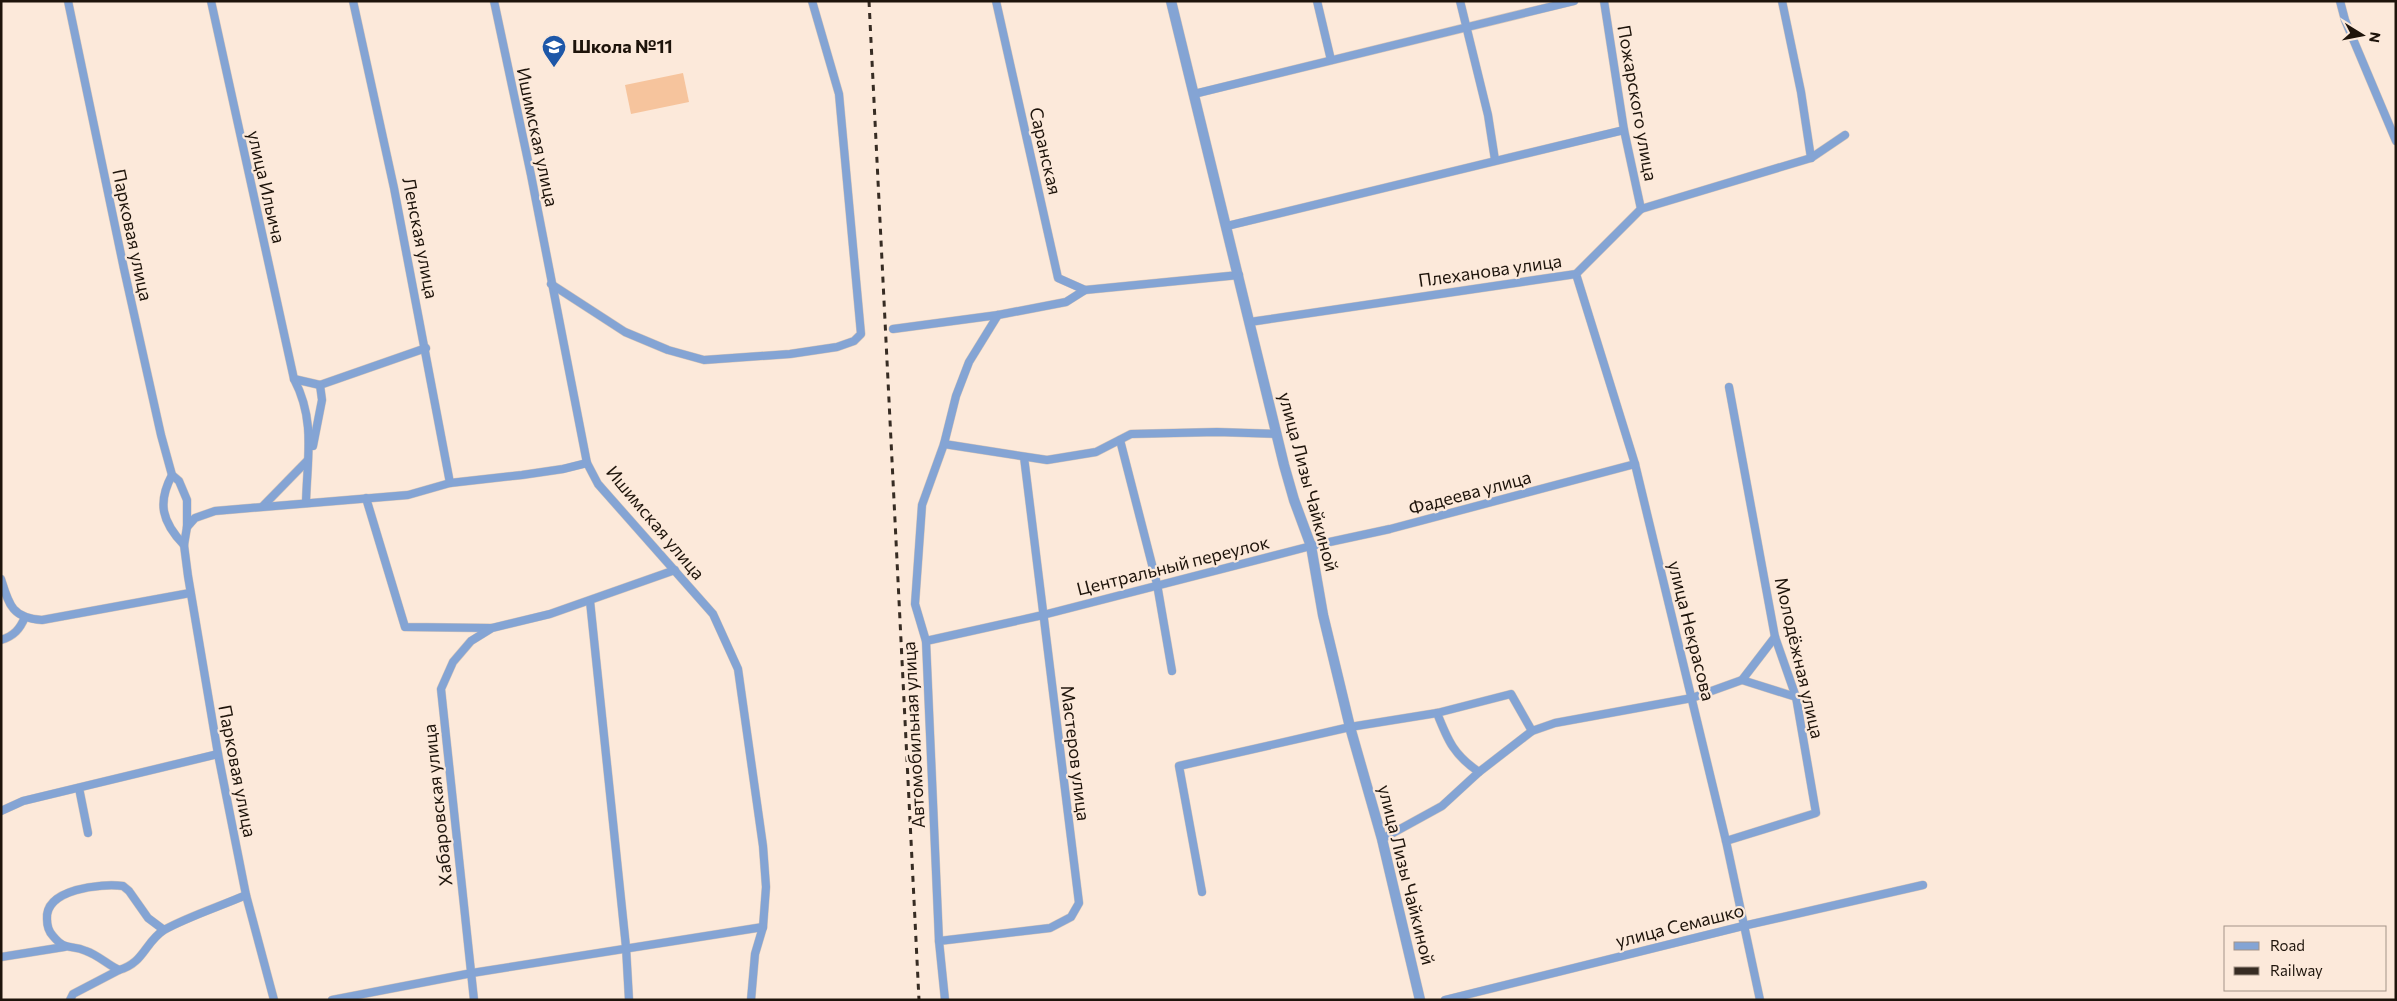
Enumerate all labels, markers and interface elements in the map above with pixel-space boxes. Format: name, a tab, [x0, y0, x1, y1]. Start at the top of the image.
north arrow	[2337, 10, 2387, 60]
street label: Пожарского улица	[1613, 23, 1663, 183]
text: N	[2366, 31, 2385, 44]
school or university icon: Школа №11	[541, 34, 567, 68]
place label: Школа №11	[572, 35, 673, 57]
street label: Ишимская улица	[512, 65, 563, 208]
street label: Саранская	[1025, 105, 1067, 197]
street label: улица Ильича	[243, 128, 291, 245]
street label: Парковая улица	[108, 167, 158, 303]
street label: Ленская улица	[398, 175, 444, 300]
street label: Плеханова улица	[1417, 249, 1563, 291]
street label: улица Лизы Чайкиной	[1274, 390, 1344, 574]
street label: Ишимская улица	[602, 461, 710, 584]
street label: Фадеева улица	[1406, 465, 1533, 519]
street label: Центральный переулок	[1074, 530, 1272, 600]
street label: улица Некрасова	[1664, 558, 1720, 703]
street label: Молодёжная улица	[1771, 575, 1829, 741]
street label: Автомобильная улица	[897, 641, 929, 829]
street label: Мастеров улица	[1057, 684, 1095, 822]
street label: Парковая улица	[214, 703, 262, 839]
street label: Хабаровская улица	[418, 723, 456, 887]
street label: улица Лизы Чайкиной	[1374, 782, 1440, 967]
street label: улица Семашко	[1613, 898, 1746, 952]
legend	[2224, 926, 2387, 991]
text: Road	[2270, 936, 2305, 954]
text: Railway	[2270, 961, 2323, 979]

